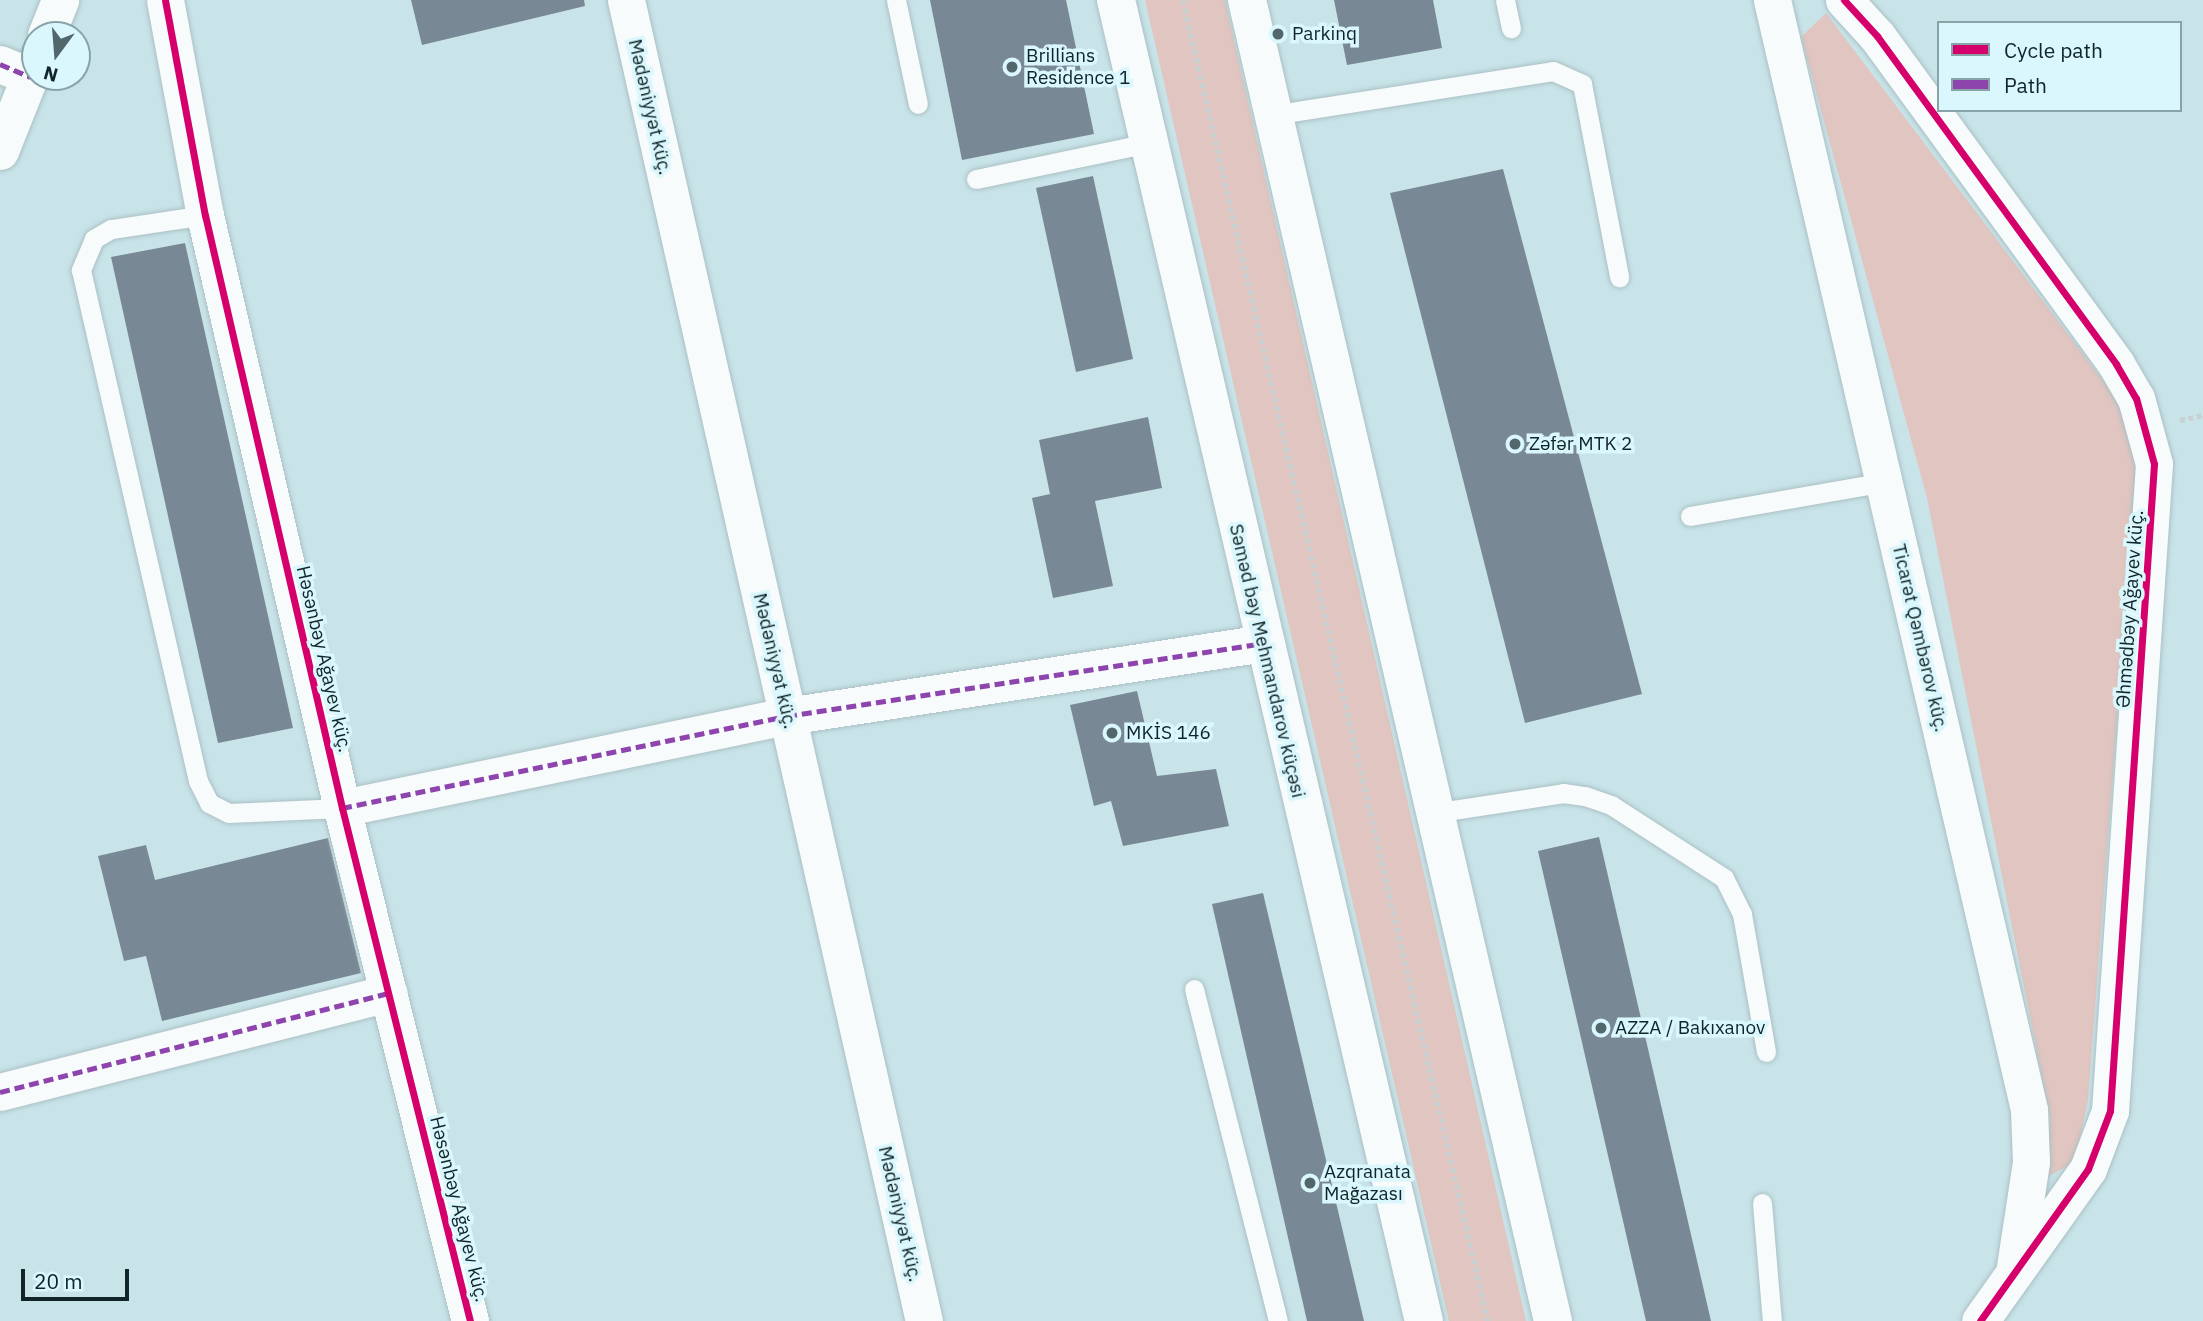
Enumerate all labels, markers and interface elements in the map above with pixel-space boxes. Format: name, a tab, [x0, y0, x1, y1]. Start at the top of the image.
north arrow	[21, 21, 91, 91]
legend	[1937, 21, 2182, 112]
place label: Parkinq	[1292, 23, 1357, 45]
marker: Parkinq	[1270, 26, 1286, 42]
text: Cycle path	[2004, 36, 2103, 64]
street label: Mədəniyyət küç.	[623, 37, 677, 177]
place label: Brillians Residence 1	[1026, 45, 1130, 89]
marker: Brillians Residence 1	[1004, 59, 1020, 75]
text: N	[41, 61, 61, 88]
text: Path	[2004, 71, 2047, 99]
place label: Zəfər MTK 2	[1529, 433, 1632, 455]
marker: Zəfər MTK 2	[1507, 436, 1523, 452]
street label: Əhmədbəy Ağayev küç.	[2112, 509, 2148, 709]
street label: Səməd bəy Mehmandarov küçəsi	[1224, 522, 1310, 800]
street label: Ticarət Qəmbərov küç.	[1887, 542, 1953, 734]
street label: Həsənbəy Ağayev küç.	[291, 564, 357, 754]
street label: Mədəniyyət küç.	[748, 591, 802, 731]
place label: MKİS 146	[1126, 722, 1211, 744]
marker: MKİS 146	[1104, 725, 1120, 741]
place label: AZZA / Bakıxanov	[1615, 1017, 1765, 1039]
marker: AZZA / Bakıxanov	[1593, 1020, 1609, 1036]
street label: Həsənbəy Ağayev küç.	[425, 1114, 493, 1304]
street label: Mədəniyyət küç.	[873, 1144, 927, 1284]
place label: Azqranata Mağazası	[1324, 1161, 1411, 1205]
marker: Azqranata Mağazası	[1302, 1175, 1318, 1191]
scale bar	[24, 1254, 133, 1298]
text: 20 m	[34, 1267, 83, 1295]

